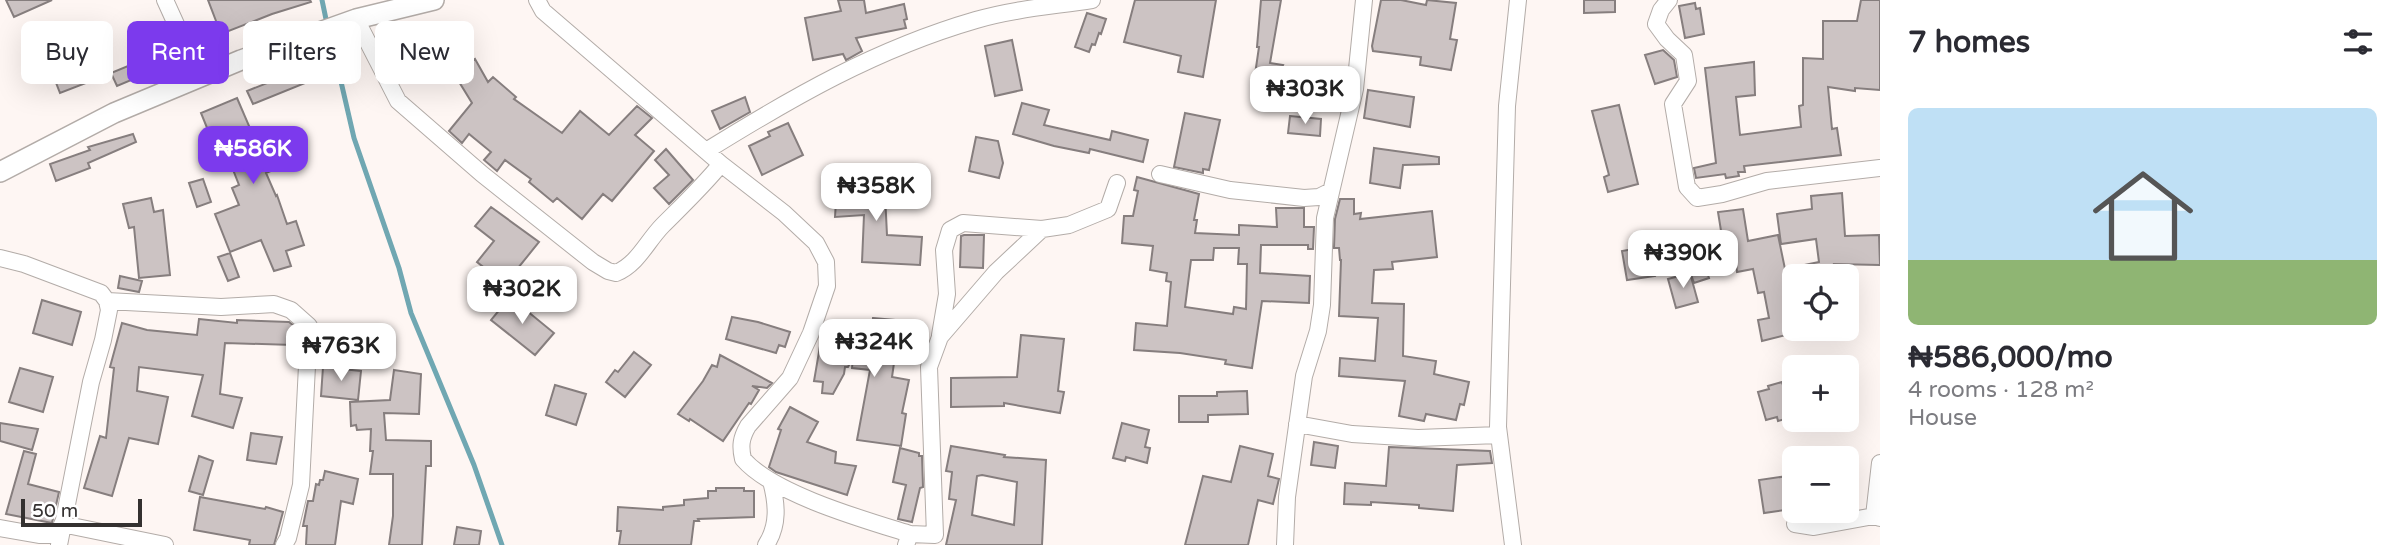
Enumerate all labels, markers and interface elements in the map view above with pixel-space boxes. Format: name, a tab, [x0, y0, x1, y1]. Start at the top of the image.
chip: Buy	[21, 21, 113, 84]
chip: Rent	[127, 21, 229, 84]
chip: Filters	[243, 21, 361, 84]
chip: New	[375, 21, 474, 84]
icon: filters	[2339, 23, 2377, 61]
text: 7 homes	[1908, 24, 2030, 61]
pin: ₦303K	[1256, 66, 1354, 126]
text: ₦303K	[1266, 75, 1344, 103]
pin: ₦586K	[204, 127, 302, 186]
text: ₦586K	[214, 135, 292, 163]
icon: home	[2080, 153, 2206, 279]
pin: ₦358K	[827, 164, 925, 223]
text: ₦358K	[837, 172, 915, 200]
pin: ₦390K	[1634, 230, 1732, 290]
text: ₦390K	[1644, 239, 1722, 267]
map controls	[1782, 264, 1859, 523]
button: locate	[1782, 264, 1859, 341]
pin: ₦302K	[473, 266, 571, 326]
text: ₦302K	[483, 275, 561, 303]
pin: ₦324K	[825, 320, 923, 379]
pin: ₦763K	[292, 324, 390, 383]
text: ₦324K	[835, 328, 913, 356]
text: ₦763K	[302, 332, 380, 360]
text: ₦586,000/mo	[1908, 339, 2113, 376]
button: +	[1782, 355, 1859, 432]
text: 4 rooms · 128 m²	[1908, 376, 2094, 404]
text: House	[1908, 404, 1977, 432]
button: −	[1782, 446, 1859, 523]
scale bar	[21, 496, 142, 528]
text: 50 m	[32, 500, 78, 522]

